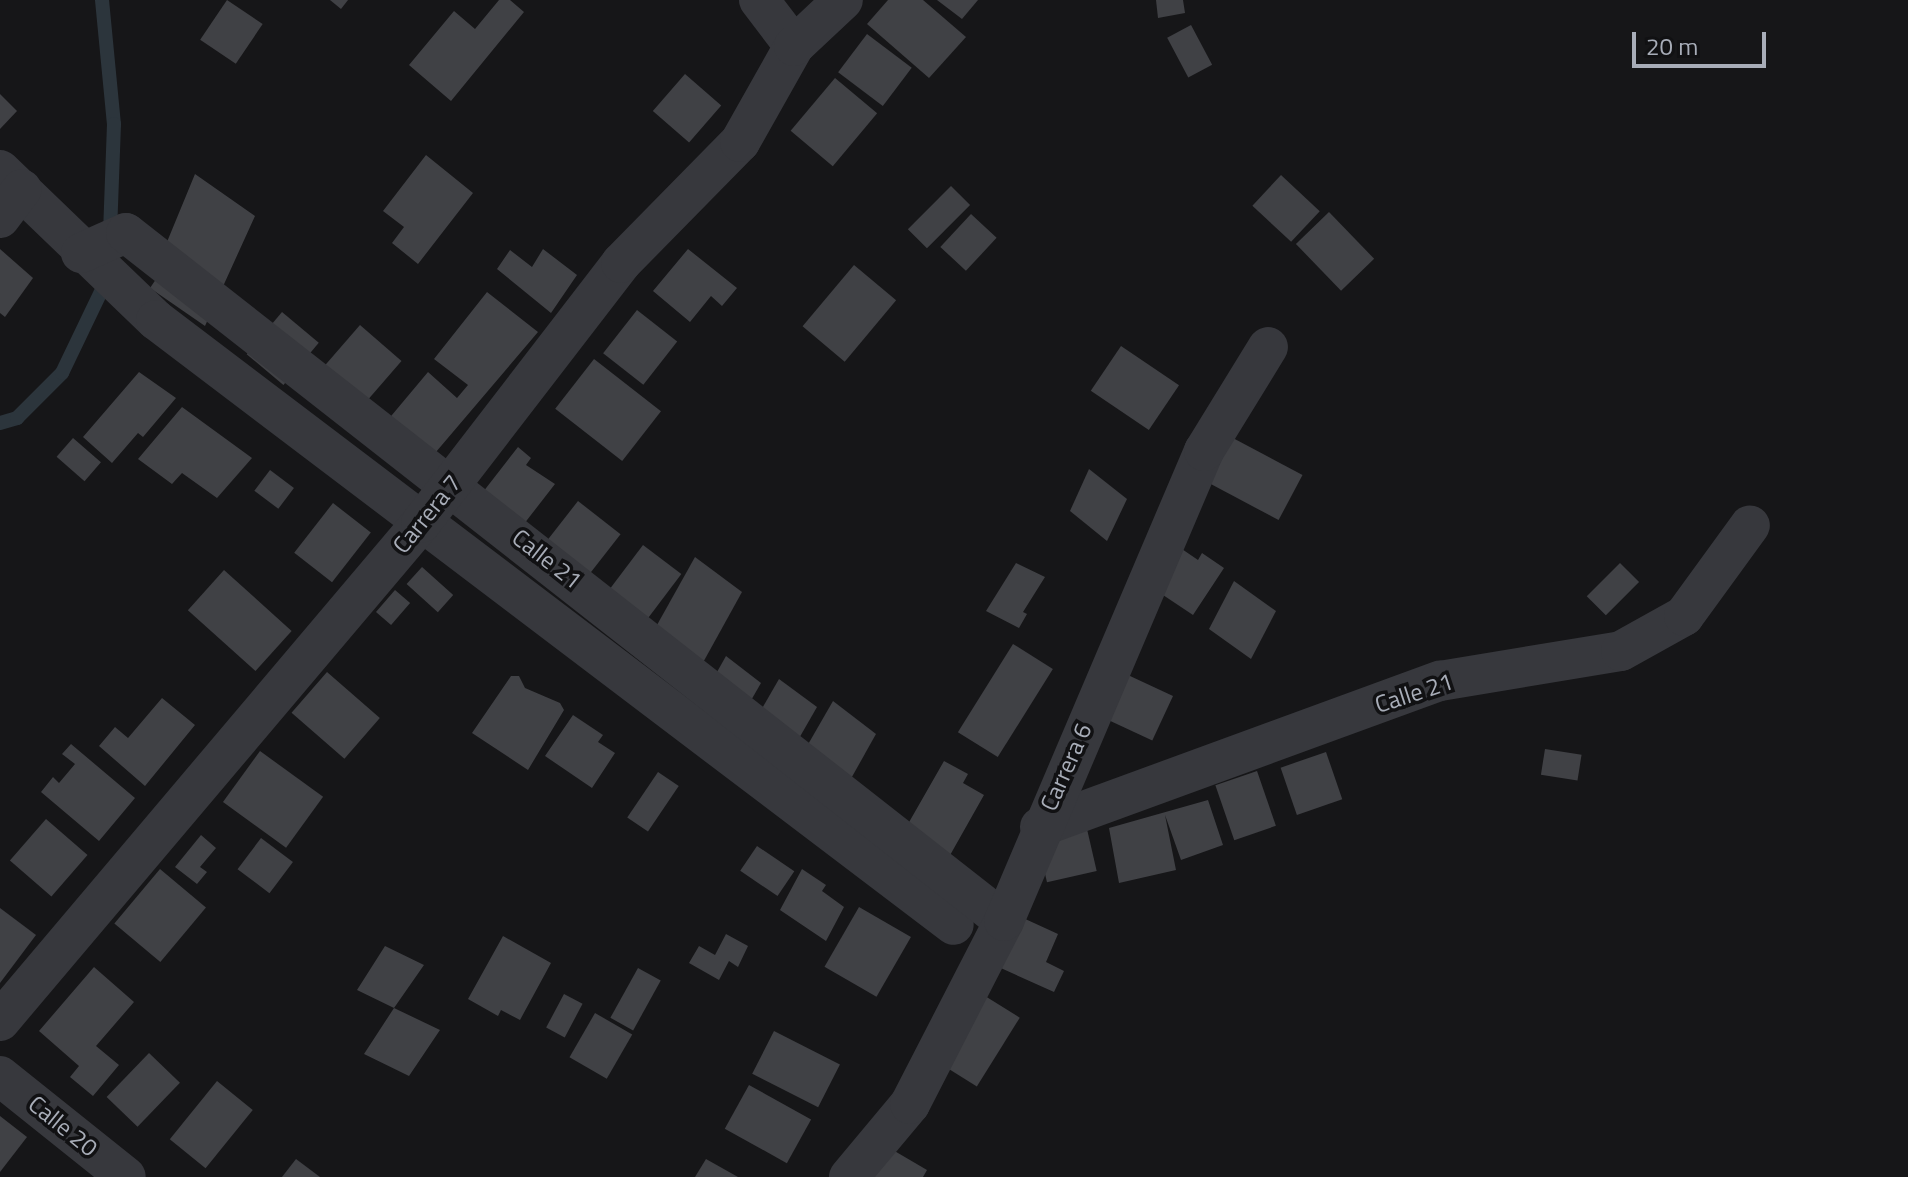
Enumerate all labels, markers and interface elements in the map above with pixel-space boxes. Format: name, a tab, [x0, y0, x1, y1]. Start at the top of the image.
scale bar	[1636, 16, 1770, 66]
text: 20 m	[1646, 28, 1698, 64]
street label: Carrera 7	[387, 469, 467, 559]
street label: Calle 21	[506, 523, 588, 595]
street label: Calle 21	[1371, 667, 1457, 719]
street label: Carrera 6	[1034, 719, 1098, 815]
street label: Calle 20	[23, 1089, 103, 1163]

